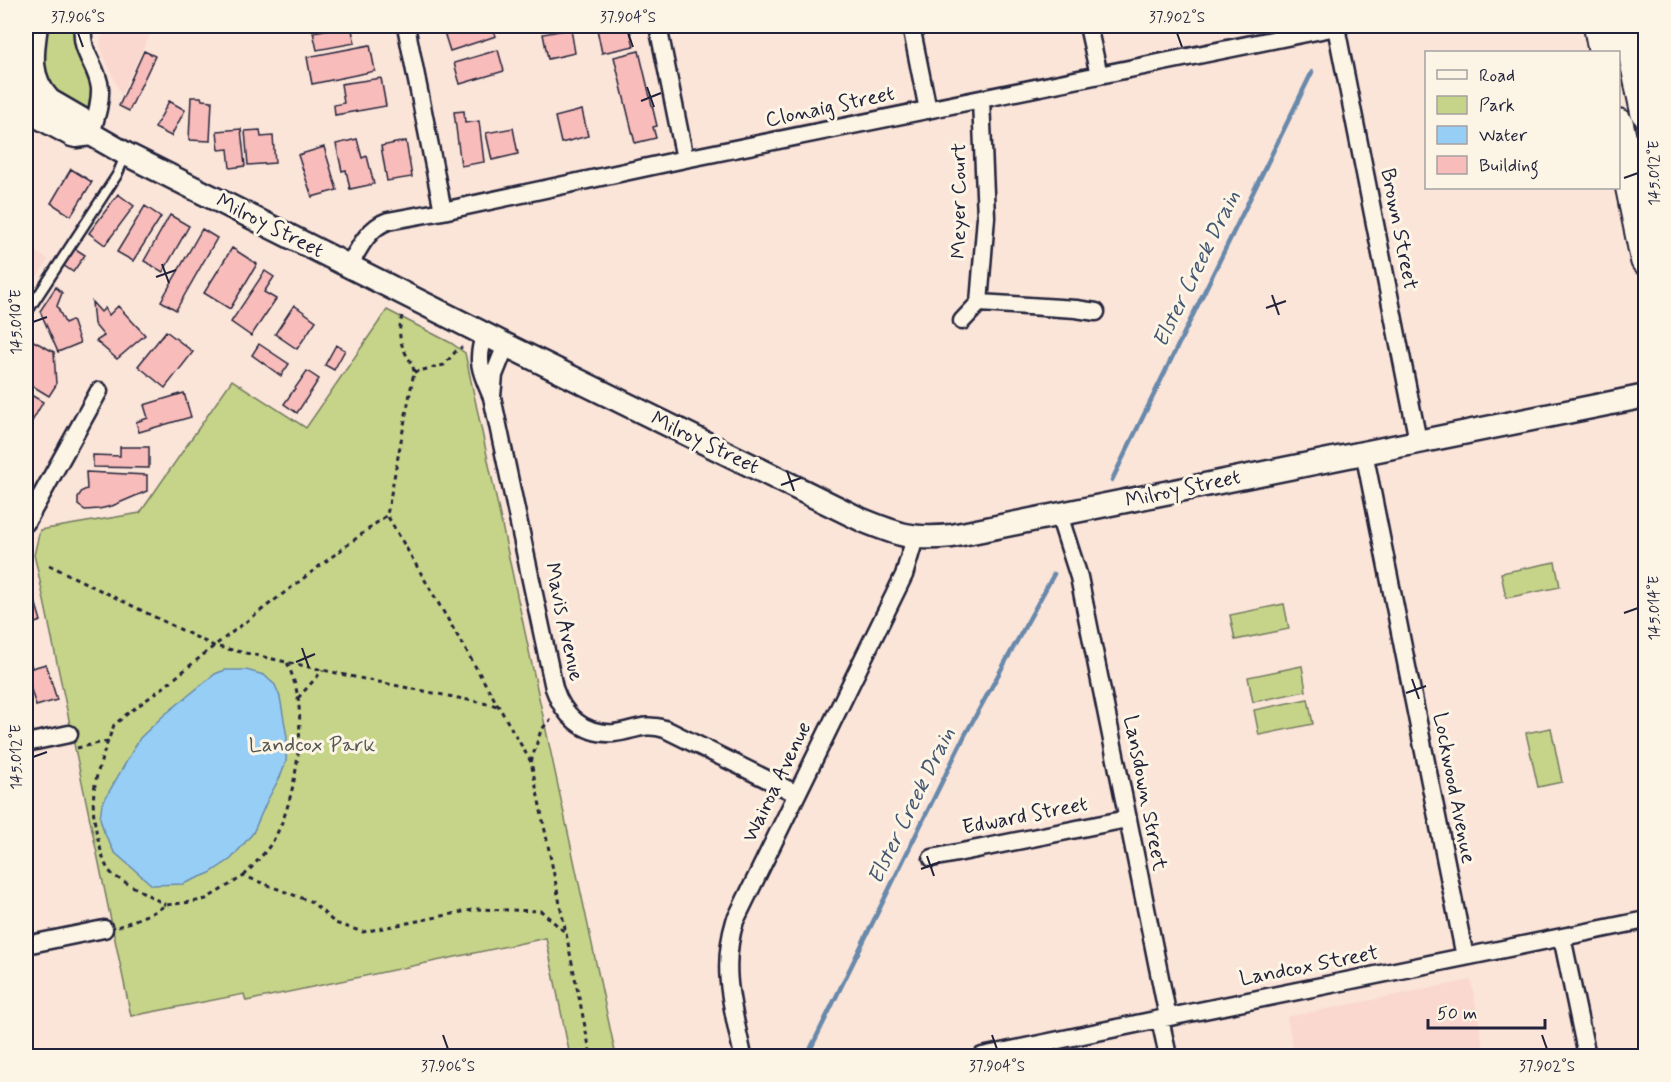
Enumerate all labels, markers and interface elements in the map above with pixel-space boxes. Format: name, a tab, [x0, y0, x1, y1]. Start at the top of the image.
text: 37.906°S	[51, 8, 105, 28]
text: 37.904°S	[600, 8, 656, 28]
text: 37.902°S	[1149, 8, 1205, 28]
legend	[1425, 51, 1620, 189]
text: Road	[1479, 64, 1515, 88]
street label: Clonaig Street	[763, 80, 897, 134]
text: Park	[1479, 94, 1515, 118]
text: Water	[1479, 124, 1528, 148]
text: 145.012°E	[1645, 140, 1665, 206]
street label: Meyer Court	[945, 143, 973, 259]
text: Building	[1479, 154, 1539, 180]
street label: Brown Street	[1373, 166, 1425, 292]
water label: Elster Creek Drain	[1147, 186, 1247, 352]
street label: Milroy Street	[211, 187, 329, 265]
text: 145.010°E	[7, 289, 27, 355]
street label: Milroy Street	[646, 405, 764, 481]
street label: Milroy Street	[1123, 463, 1243, 515]
street label: Mavis Avenue	[538, 560, 590, 684]
text: 145.014°E	[1645, 575, 1665, 641]
street label: Lockwood Avenue	[1426, 710, 1482, 866]
street label: Lansdown Street	[1116, 713, 1174, 874]
street label: Wairoa Avenue	[736, 717, 818, 847]
water label: Elster Creek Drain	[862, 723, 962, 889]
text: 145.012°E	[7, 724, 27, 790]
park label: Landcox Park	[249, 731, 375, 759]
street label: Edward Street	[960, 790, 1090, 842]
street label: Landcox Street	[1237, 939, 1381, 993]
scale bar	[1428, 992, 1545, 1030]
text: 50 m	[1437, 1002, 1477, 1026]
text: 37.906°S	[421, 1057, 475, 1077]
text: 37.904°S	[969, 1057, 1025, 1077]
text: 37.902°S	[1519, 1057, 1575, 1077]

